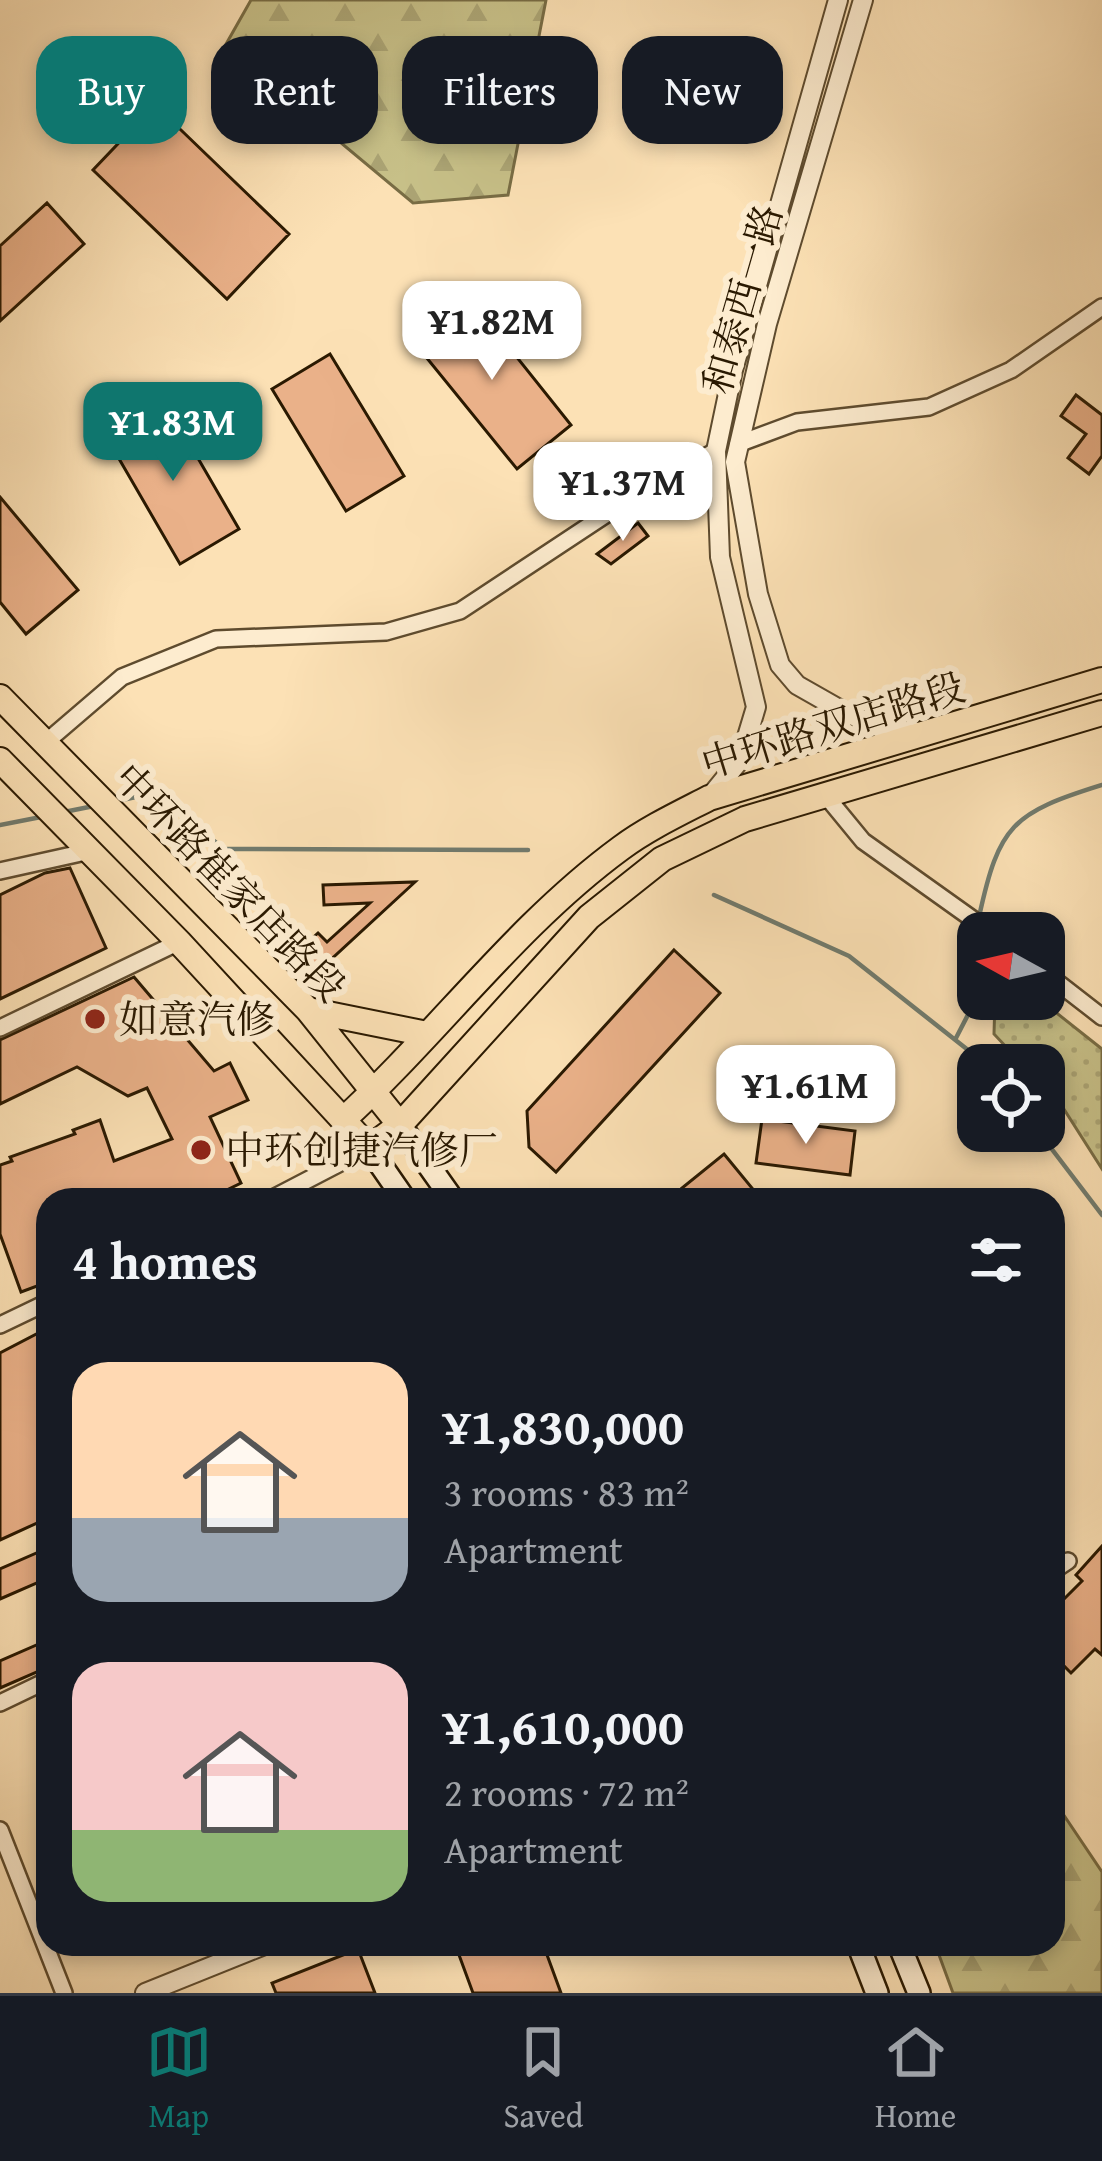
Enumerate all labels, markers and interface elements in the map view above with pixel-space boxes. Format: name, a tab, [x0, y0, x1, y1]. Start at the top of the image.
chip: Buy	[36, 36, 187, 144]
chip: Rent	[211, 36, 378, 144]
chip: Filters	[402, 36, 598, 144]
chip: New	[622, 36, 783, 144]
street label: 和泰西一路	[687, 197, 796, 400]
pin: ¥1.82M	[394, 281, 590, 383]
text: ¥1.82M	[429, 291, 555, 348]
pin: ¥1.83M	[75, 382, 271, 484]
text: ¥1.83M	[110, 392, 236, 449]
pin: ¥1.37M	[525, 442, 721, 544]
text: ¥1.37M	[560, 452, 686, 509]
street label: 中环路双店路段	[694, 657, 972, 792]
street label: 中环路崔家店路段	[101, 750, 359, 1014]
north arrow	[957, 912, 1065, 1020]
map controls	[957, 912, 1065, 1152]
place label: 如意汽修	[119, 990, 275, 1047]
marker: 如意汽修	[82, 1006, 108, 1032]
button: locate	[957, 1044, 1065, 1152]
pin: ¥1.61M	[708, 1045, 904, 1147]
text: ¥1.61M	[743, 1055, 869, 1112]
place label: 中环创捷汽修厂	[225, 1121, 498, 1178]
marker: 中环创捷汽修厂	[188, 1137, 214, 1163]
text: 4 homes	[72, 1223, 258, 1298]
icon: filters	[963, 1227, 1029, 1293]
text: ¥1,830,000	[444, 1388, 684, 1463]
icon: home	[168, 1410, 312, 1554]
text: 3 rooms · 83 m²	[444, 1463, 689, 1520]
text: Apartment	[444, 1520, 623, 1577]
text: ¥1,610,000	[444, 1688, 684, 1763]
icon: home	[168, 1710, 312, 1854]
text: 2 rooms · 72 m²	[444, 1763, 689, 1820]
text: Apartment	[444, 1820, 623, 1877]
tab: Map	[146, 2019, 212, 2139]
tab: Saved	[503, 2019, 583, 2139]
tab: Home	[875, 2019, 956, 2139]

